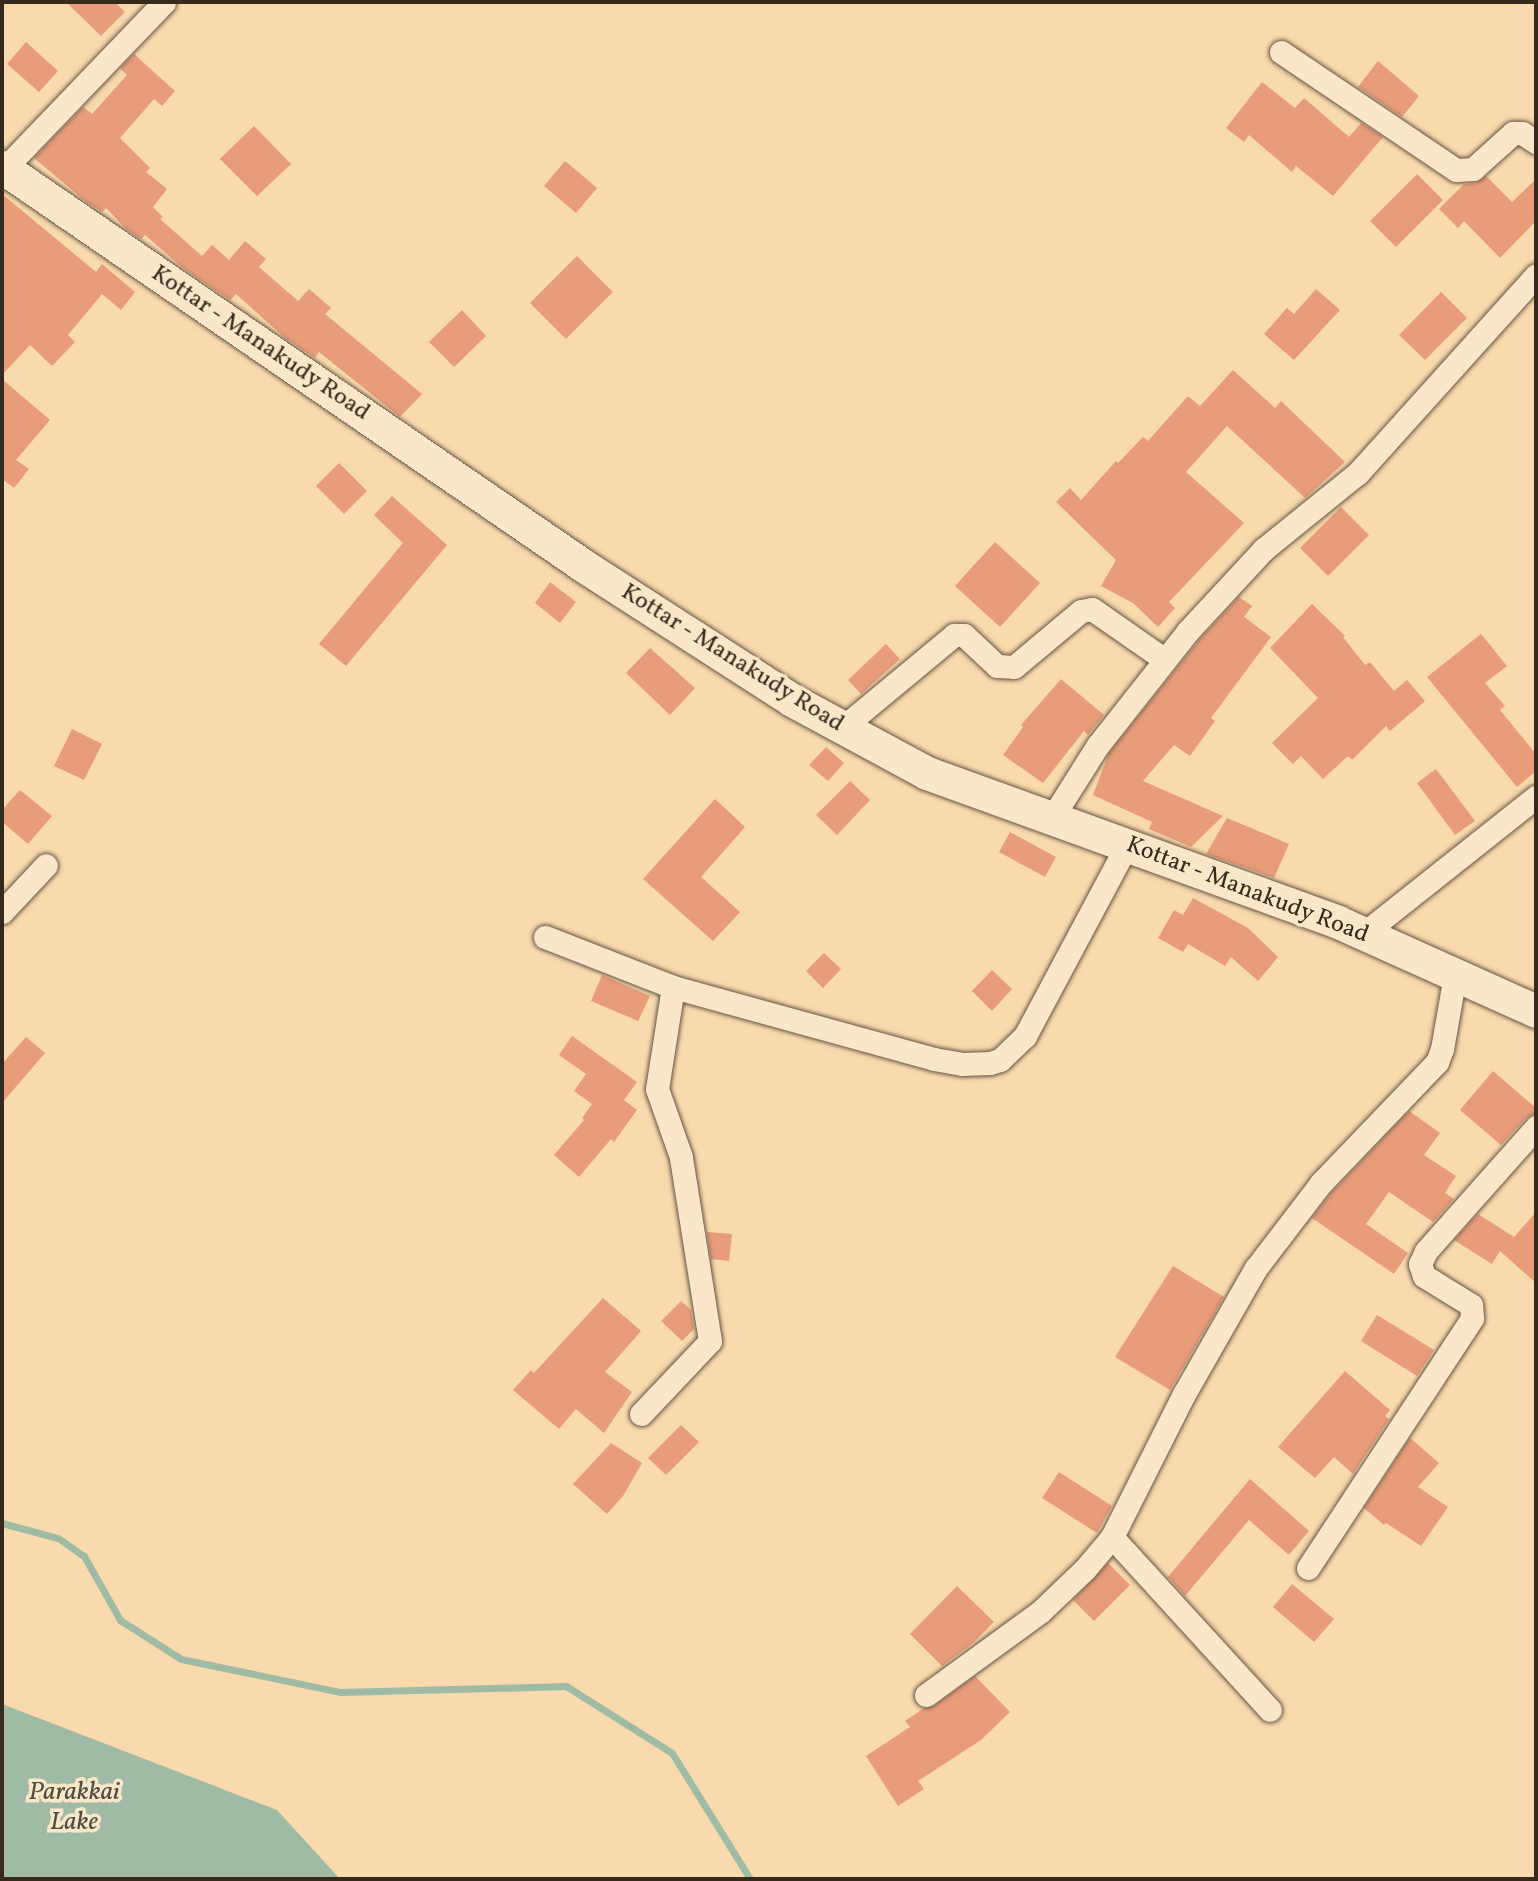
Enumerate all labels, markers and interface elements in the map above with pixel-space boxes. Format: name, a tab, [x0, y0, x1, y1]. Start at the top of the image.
street label: Kottar - Manakudy Road	[145, 260, 375, 428]
street label: Kottar - Manakudy Road	[615, 578, 849, 740]
street label: Kottar - Manakudy Road	[1121, 831, 1373, 951]
water label: Parakkai Lake	[28, 1777, 120, 1839]

